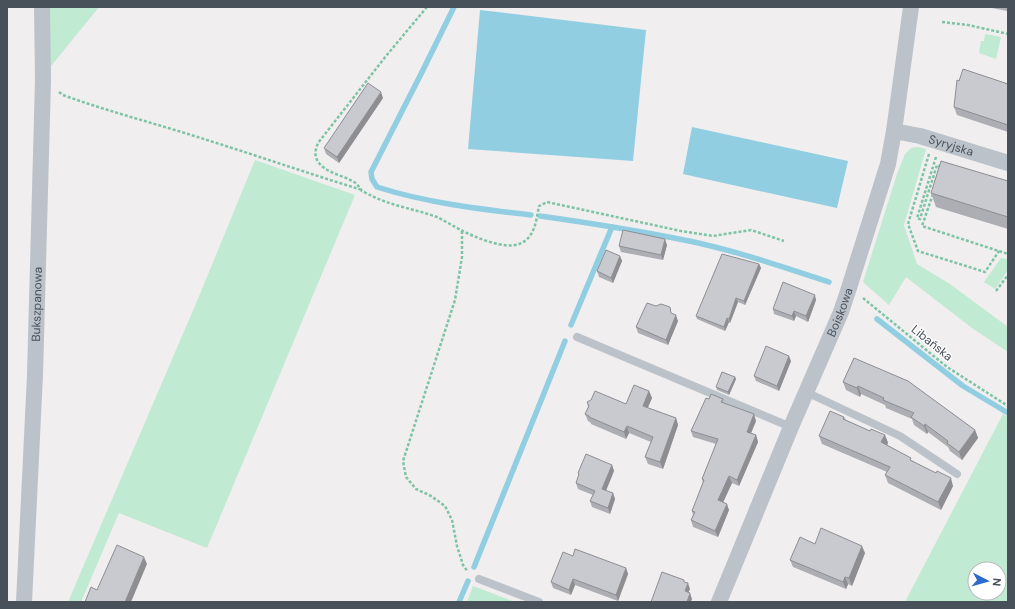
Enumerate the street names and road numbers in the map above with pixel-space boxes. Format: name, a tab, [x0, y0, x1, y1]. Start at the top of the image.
street label: Syryjska	[927, 131, 976, 160]
street label: Bukszpanowa	[28, 267, 46, 342]
street label: Boiskowa	[823, 286, 857, 339]
street label: Libańska	[908, 321, 956, 365]

